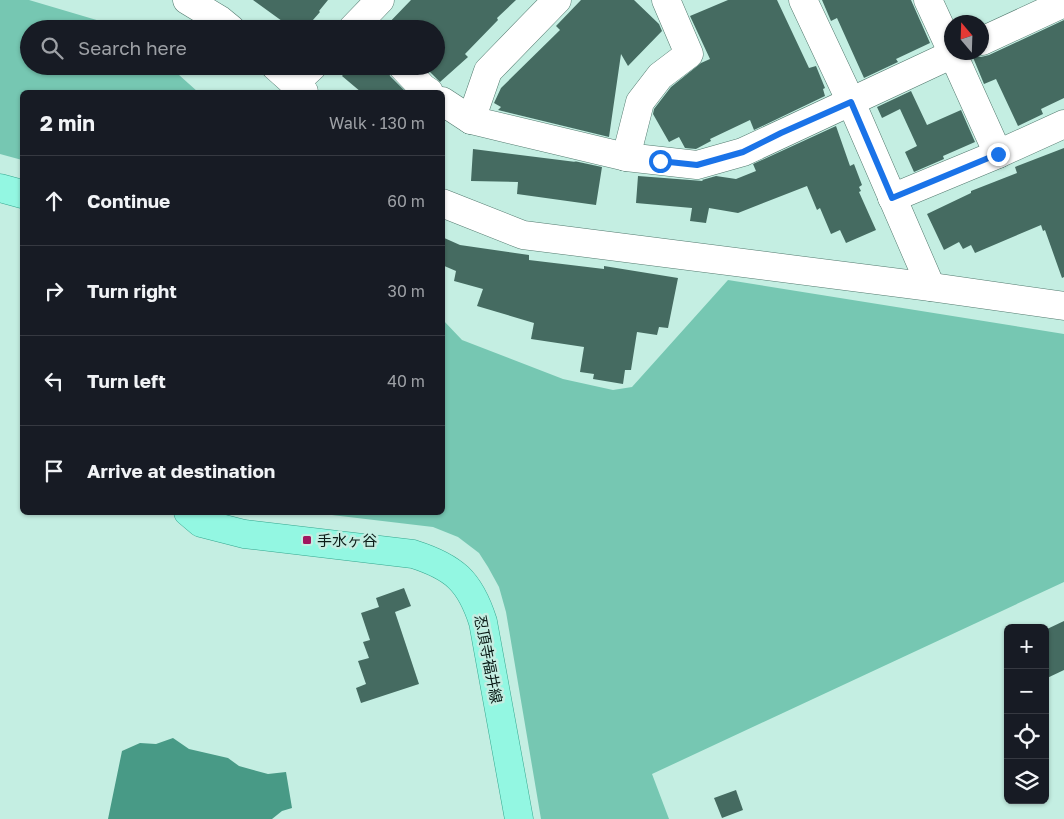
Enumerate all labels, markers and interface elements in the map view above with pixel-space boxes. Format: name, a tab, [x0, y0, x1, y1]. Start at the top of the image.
north arrow	[944, 15, 989, 60]
search box	[20, 20, 445, 75]
icon: search	[38, 34, 66, 62]
text: Search here	[78, 36, 187, 59]
text: 2 min	[40, 110, 95, 136]
text: Walk · 130 m	[329, 113, 425, 133]
route end	[987, 143, 1010, 166]
route start	[649, 150, 672, 173]
icon: ahead	[40, 187, 68, 215]
text: Continue	[87, 189, 170, 212]
text: 60 m	[387, 191, 425, 211]
icon: right	[40, 277, 68, 305]
text: Turn right	[87, 279, 177, 302]
text: 30 m	[388, 281, 425, 301]
icon: left	[40, 367, 68, 395]
text: Turn left	[87, 369, 166, 392]
text: 40 m	[387, 371, 425, 391]
icon: arrive	[40, 457, 68, 485]
text: Arrive at destination	[87, 459, 275, 482]
place label: 手水ヶ谷	[317, 531, 377, 549]
marker: 手水ヶ谷	[301, 534, 313, 546]
street label: 忍頂寺福井線	[472, 613, 506, 705]
map controls	[1004, 624, 1049, 804]
button: +	[1004, 624, 1049, 669]
button: −	[1004, 669, 1049, 714]
button: locate	[1004, 714, 1049, 759]
button: layers	[1004, 759, 1049, 804]

